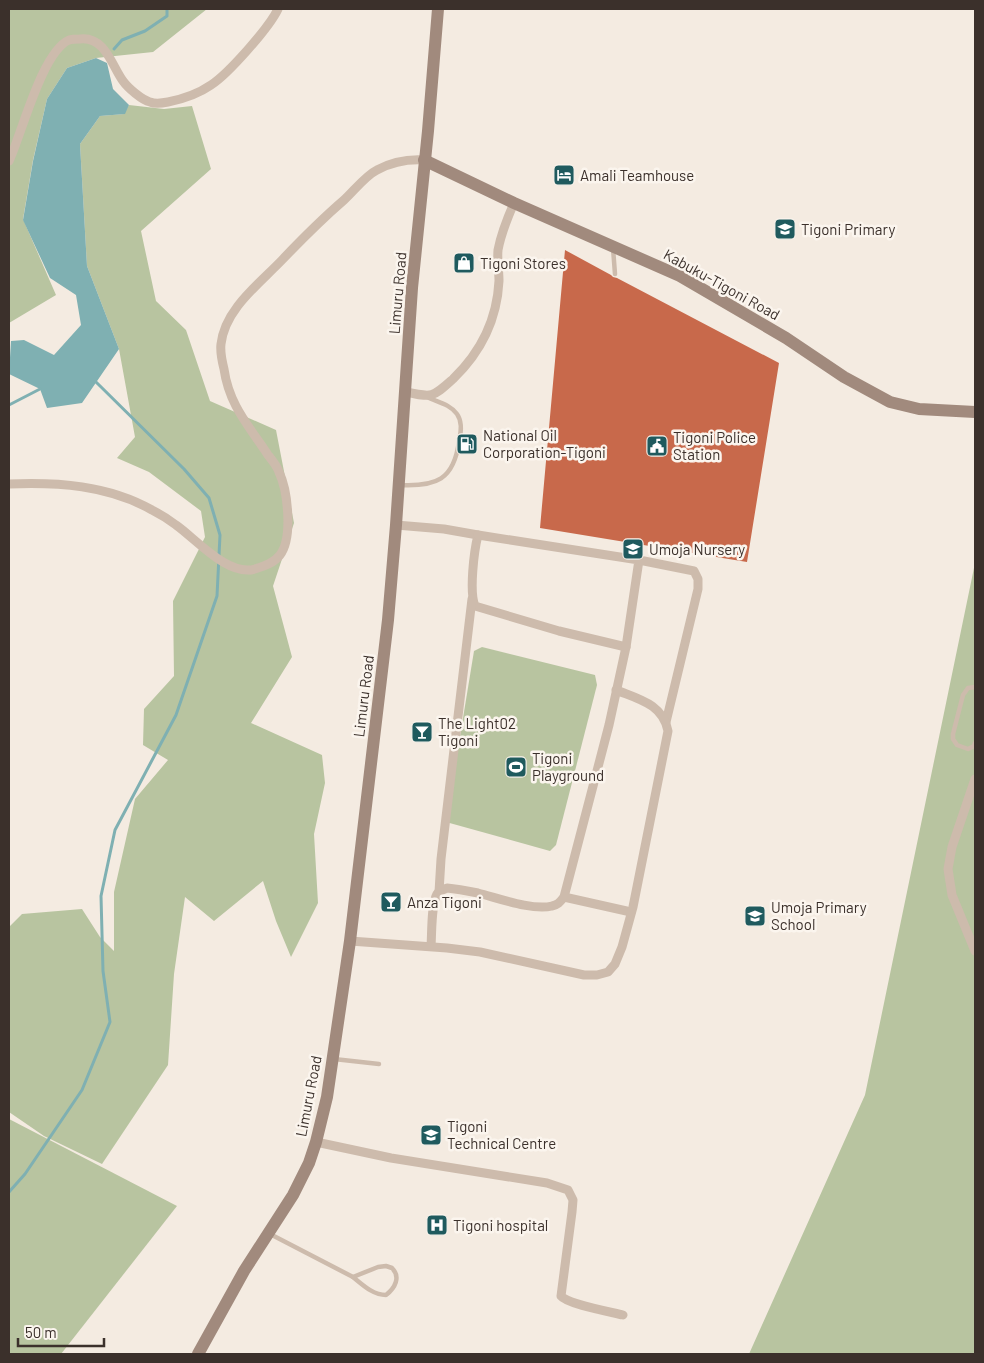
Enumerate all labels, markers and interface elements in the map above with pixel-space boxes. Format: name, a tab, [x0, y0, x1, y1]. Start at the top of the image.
hotel icon: Amali Teamhouse	[552, 163, 576, 187]
place label: Amali Teamhouse	[580, 166, 694, 184]
school or university icon: Tigoni Primary	[773, 217, 797, 241]
place label: Tigoni Primary	[801, 220, 895, 238]
street label: Kabuku-Tigoni Road	[661, 245, 783, 323]
street label: Limuru Road	[384, 251, 410, 335]
shop icon: Tigoni Stores	[452, 251, 476, 275]
place label: Tigoni Stores	[480, 254, 566, 272]
place label: National Oil Corporation-Tigoni	[483, 426, 606, 461]
place label: Tigoni Police Station	[673, 428, 756, 463]
fuel station icon: National Oil Corporation-Tigoni	[455, 432, 479, 456]
public building icon: Tigoni Police Station	[645, 434, 669, 458]
school or university icon: Umoja Nursery	[621, 537, 645, 561]
place label: Umoja Nursery	[649, 540, 745, 558]
street label: Limuru Road	[349, 654, 377, 738]
place label: The Light02 Tigoni	[438, 714, 516, 749]
bar icon: The Light02 Tigoni	[410, 720, 434, 744]
place label: Tigoni Playground	[532, 749, 604, 784]
sports icon: Tigoni Playground	[504, 755, 528, 779]
bar icon: Anza Tigoni	[379, 890, 403, 914]
place label: Anza Tigoni	[407, 893, 482, 911]
place label: Umoja Primary School	[771, 898, 867, 933]
school or university icon: Umoja Primary School	[743, 904, 767, 928]
street label: Limuru Road	[291, 1054, 325, 1138]
place label: Tigoni Technical Centre	[447, 1117, 556, 1152]
school or university icon: Tigoni Technical Centre	[419, 1123, 443, 1147]
hospital icon: Tigoni hospital	[425, 1213, 449, 1237]
place label: Tigoni hospital	[453, 1216, 548, 1234]
scale bar	[18, 1316, 104, 1348]
text: 50 m	[25, 1323, 57, 1341]

